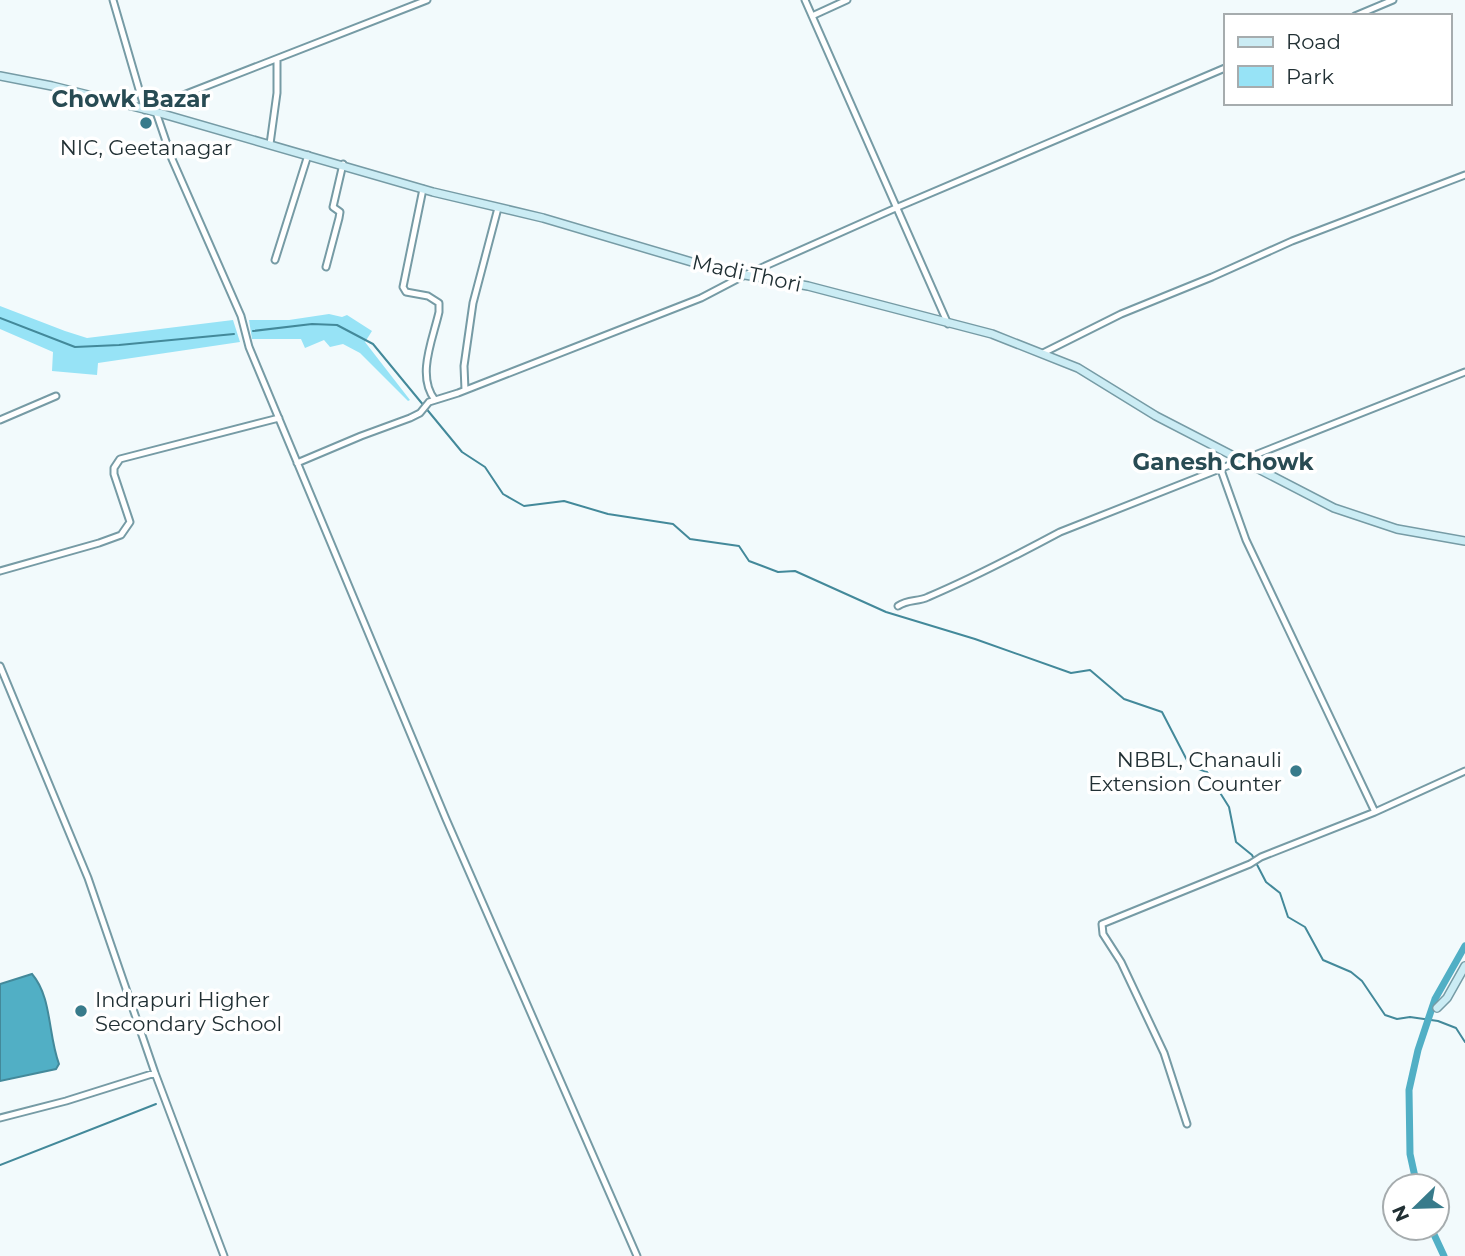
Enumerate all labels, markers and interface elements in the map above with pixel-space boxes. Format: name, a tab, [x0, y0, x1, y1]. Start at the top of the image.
legend	[1224, 14, 1451, 105]
text: Road	[1286, 29, 1341, 54]
text: Park	[1286, 64, 1334, 89]
district label: Chowk Bazar	[52, 85, 211, 113]
marker: NIC, Geetanagar	[138, 115, 154, 131]
place label: NIC, Geetanagar	[60, 135, 232, 160]
street label: Madi Thori	[690, 249, 804, 297]
district label: Ganesh Chowk	[1132, 448, 1314, 476]
place label: NBBL, Chanauli Extension Counter	[1088, 747, 1282, 796]
marker: NBBL, Chanauli Extension Counter	[1288, 763, 1304, 779]
place label: Indrapuri Higher Secondary School	[95, 987, 282, 1036]
marker: Indrapuri Higher Secondary School	[73, 1003, 89, 1019]
north arrow	[1381, 1172, 1451, 1242]
text: N	[1387, 1202, 1414, 1225]

